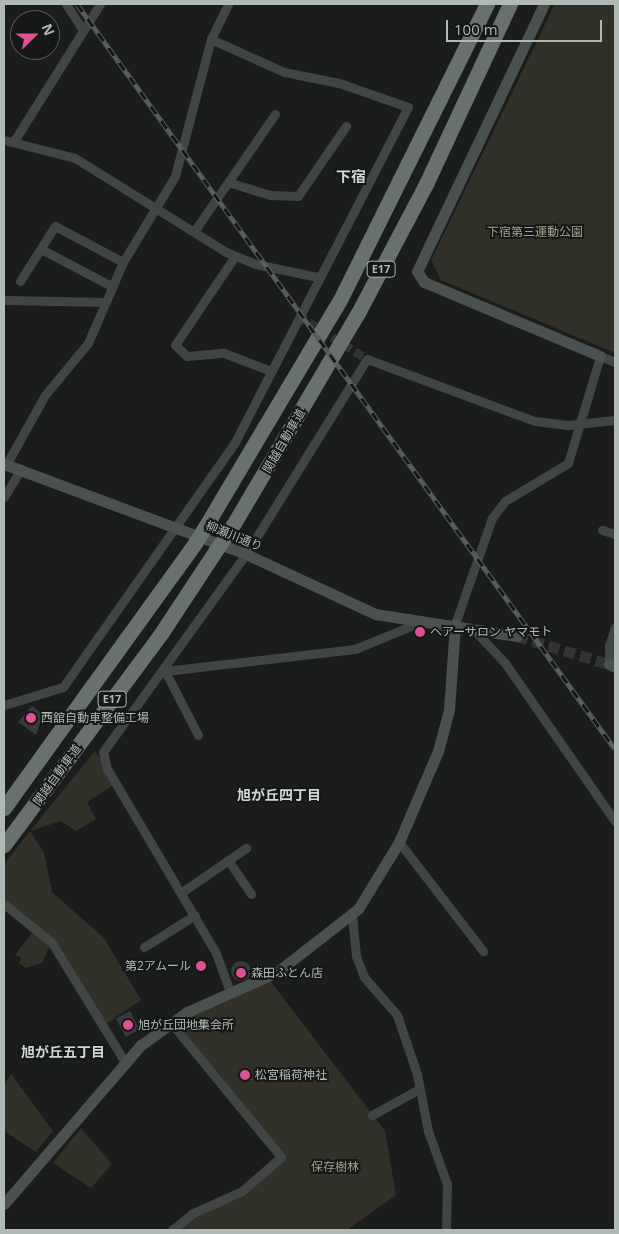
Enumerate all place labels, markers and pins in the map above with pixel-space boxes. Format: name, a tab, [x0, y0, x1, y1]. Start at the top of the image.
place label: ヘアーサロン ヤマモト	[430, 625, 552, 639]
marker: ヘアーサロン ヤマモト	[414, 626, 426, 638]
place label: 西舘自動車整備工場	[41, 711, 149, 725]
marker: 西舘自動車整備工場	[25, 712, 37, 724]
place label: 第2アムール	[124, 959, 191, 973]
marker: 第2アムール	[195, 960, 207, 972]
place label: 森田ふとん店	[251, 966, 323, 980]
marker: 森田ふとん店	[235, 967, 247, 979]
place label: 旭が丘団地集会所	[138, 1018, 234, 1032]
marker: 旭が丘団地集会所	[122, 1019, 134, 1031]
place label: 松宮稲荷神社	[255, 1068, 327, 1082]
marker: 松宮稲荷神社	[239, 1069, 251, 1081]

